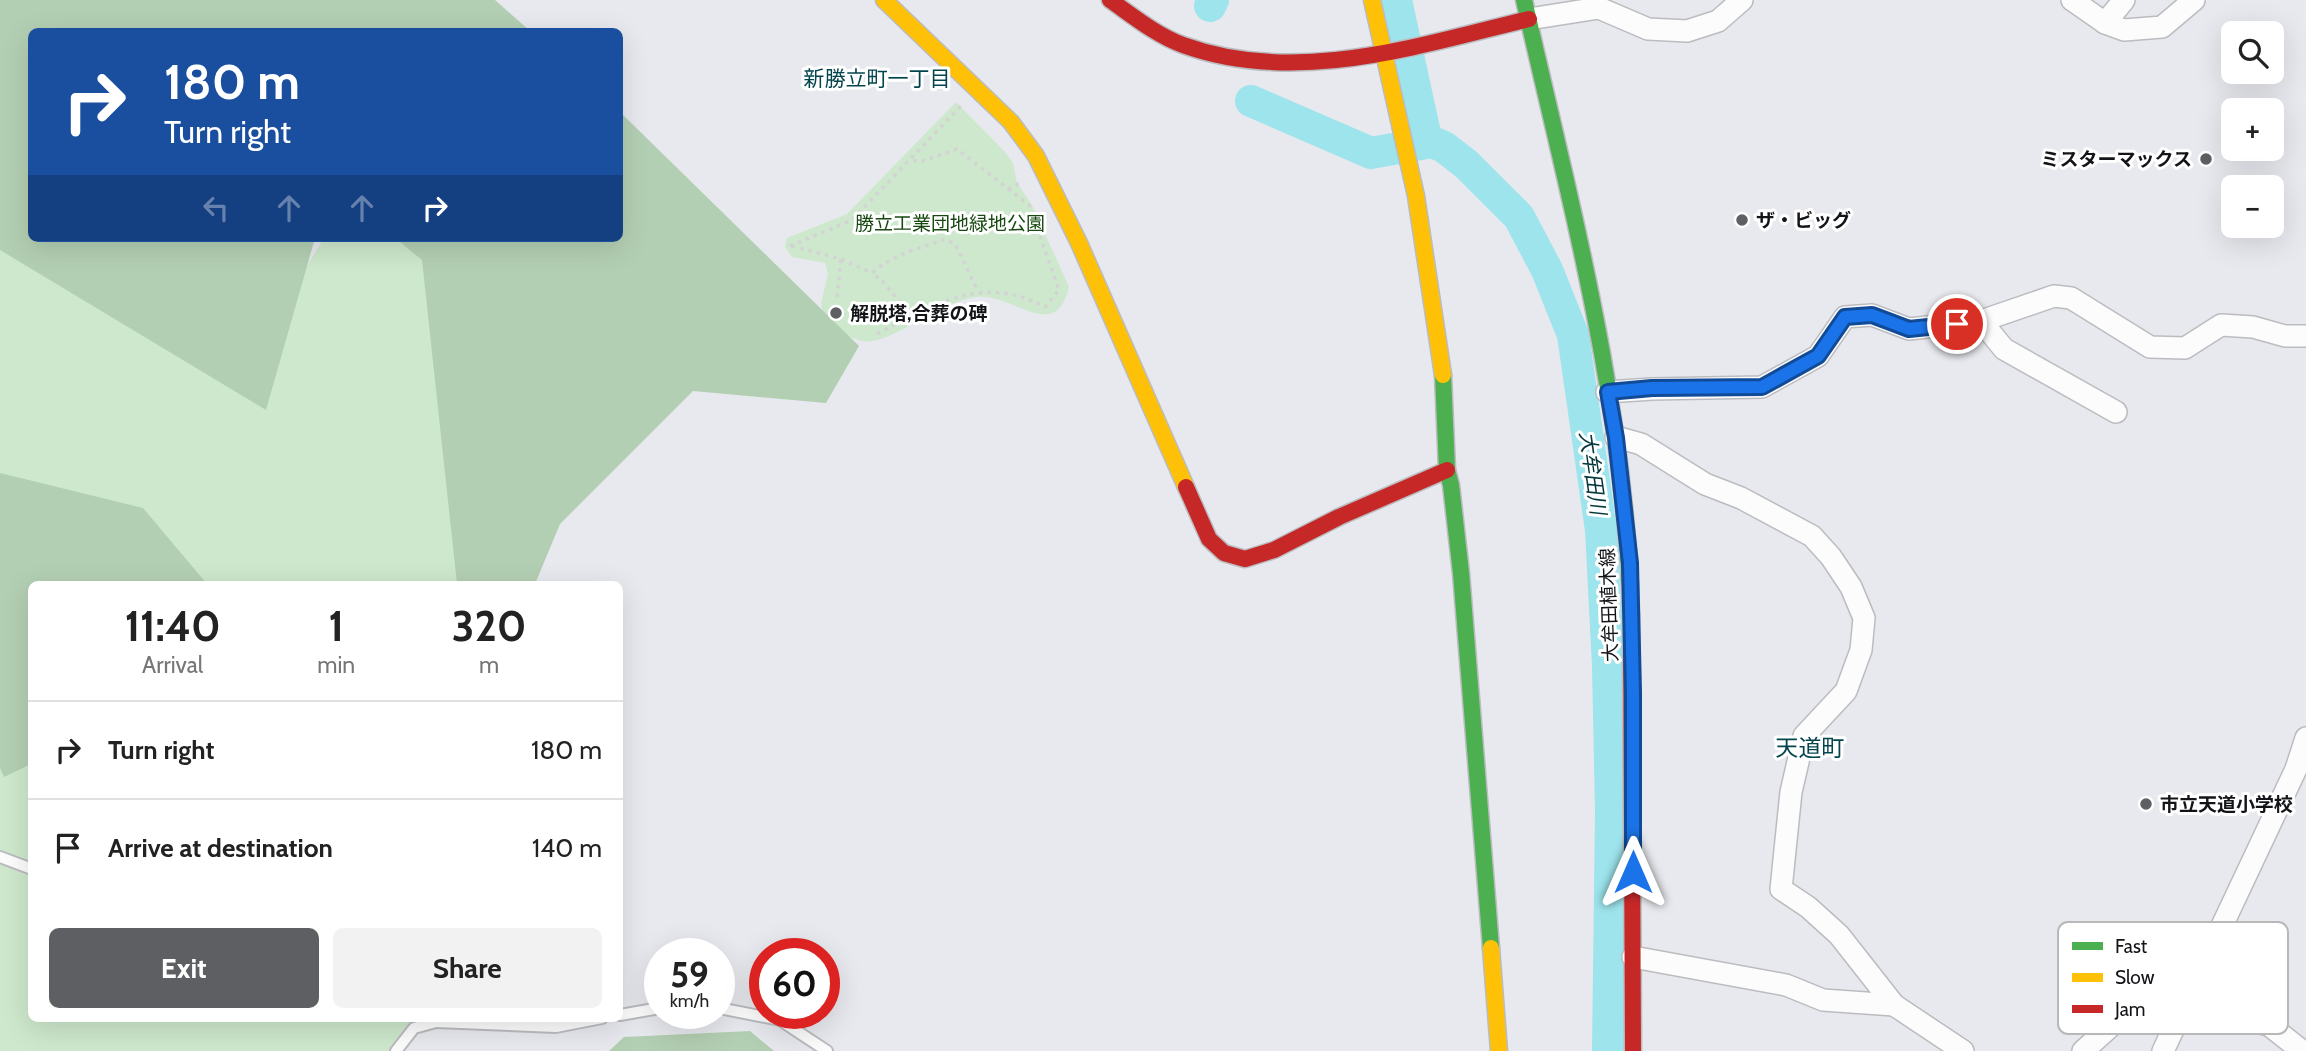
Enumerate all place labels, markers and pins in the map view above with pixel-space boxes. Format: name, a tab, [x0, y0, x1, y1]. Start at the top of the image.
place label: ミスターマックス	[2041, 148, 2192, 171]
marker: ミスターマックス	[2198, 151, 2214, 167]
place label: ザ・ビッグ	[1756, 209, 1851, 232]
marker: ザ・ビッグ	[1734, 212, 1750, 228]
pin	[1927, 294, 1987, 354]
place label: 解脱塔,合葬の碑	[850, 302, 987, 325]
marker: 解脱塔,合葬の碑	[828, 305, 844, 321]
place label: 市立天道小学校	[2160, 793, 2293, 816]
marker: 市立天道小学校	[2138, 796, 2154, 812]

